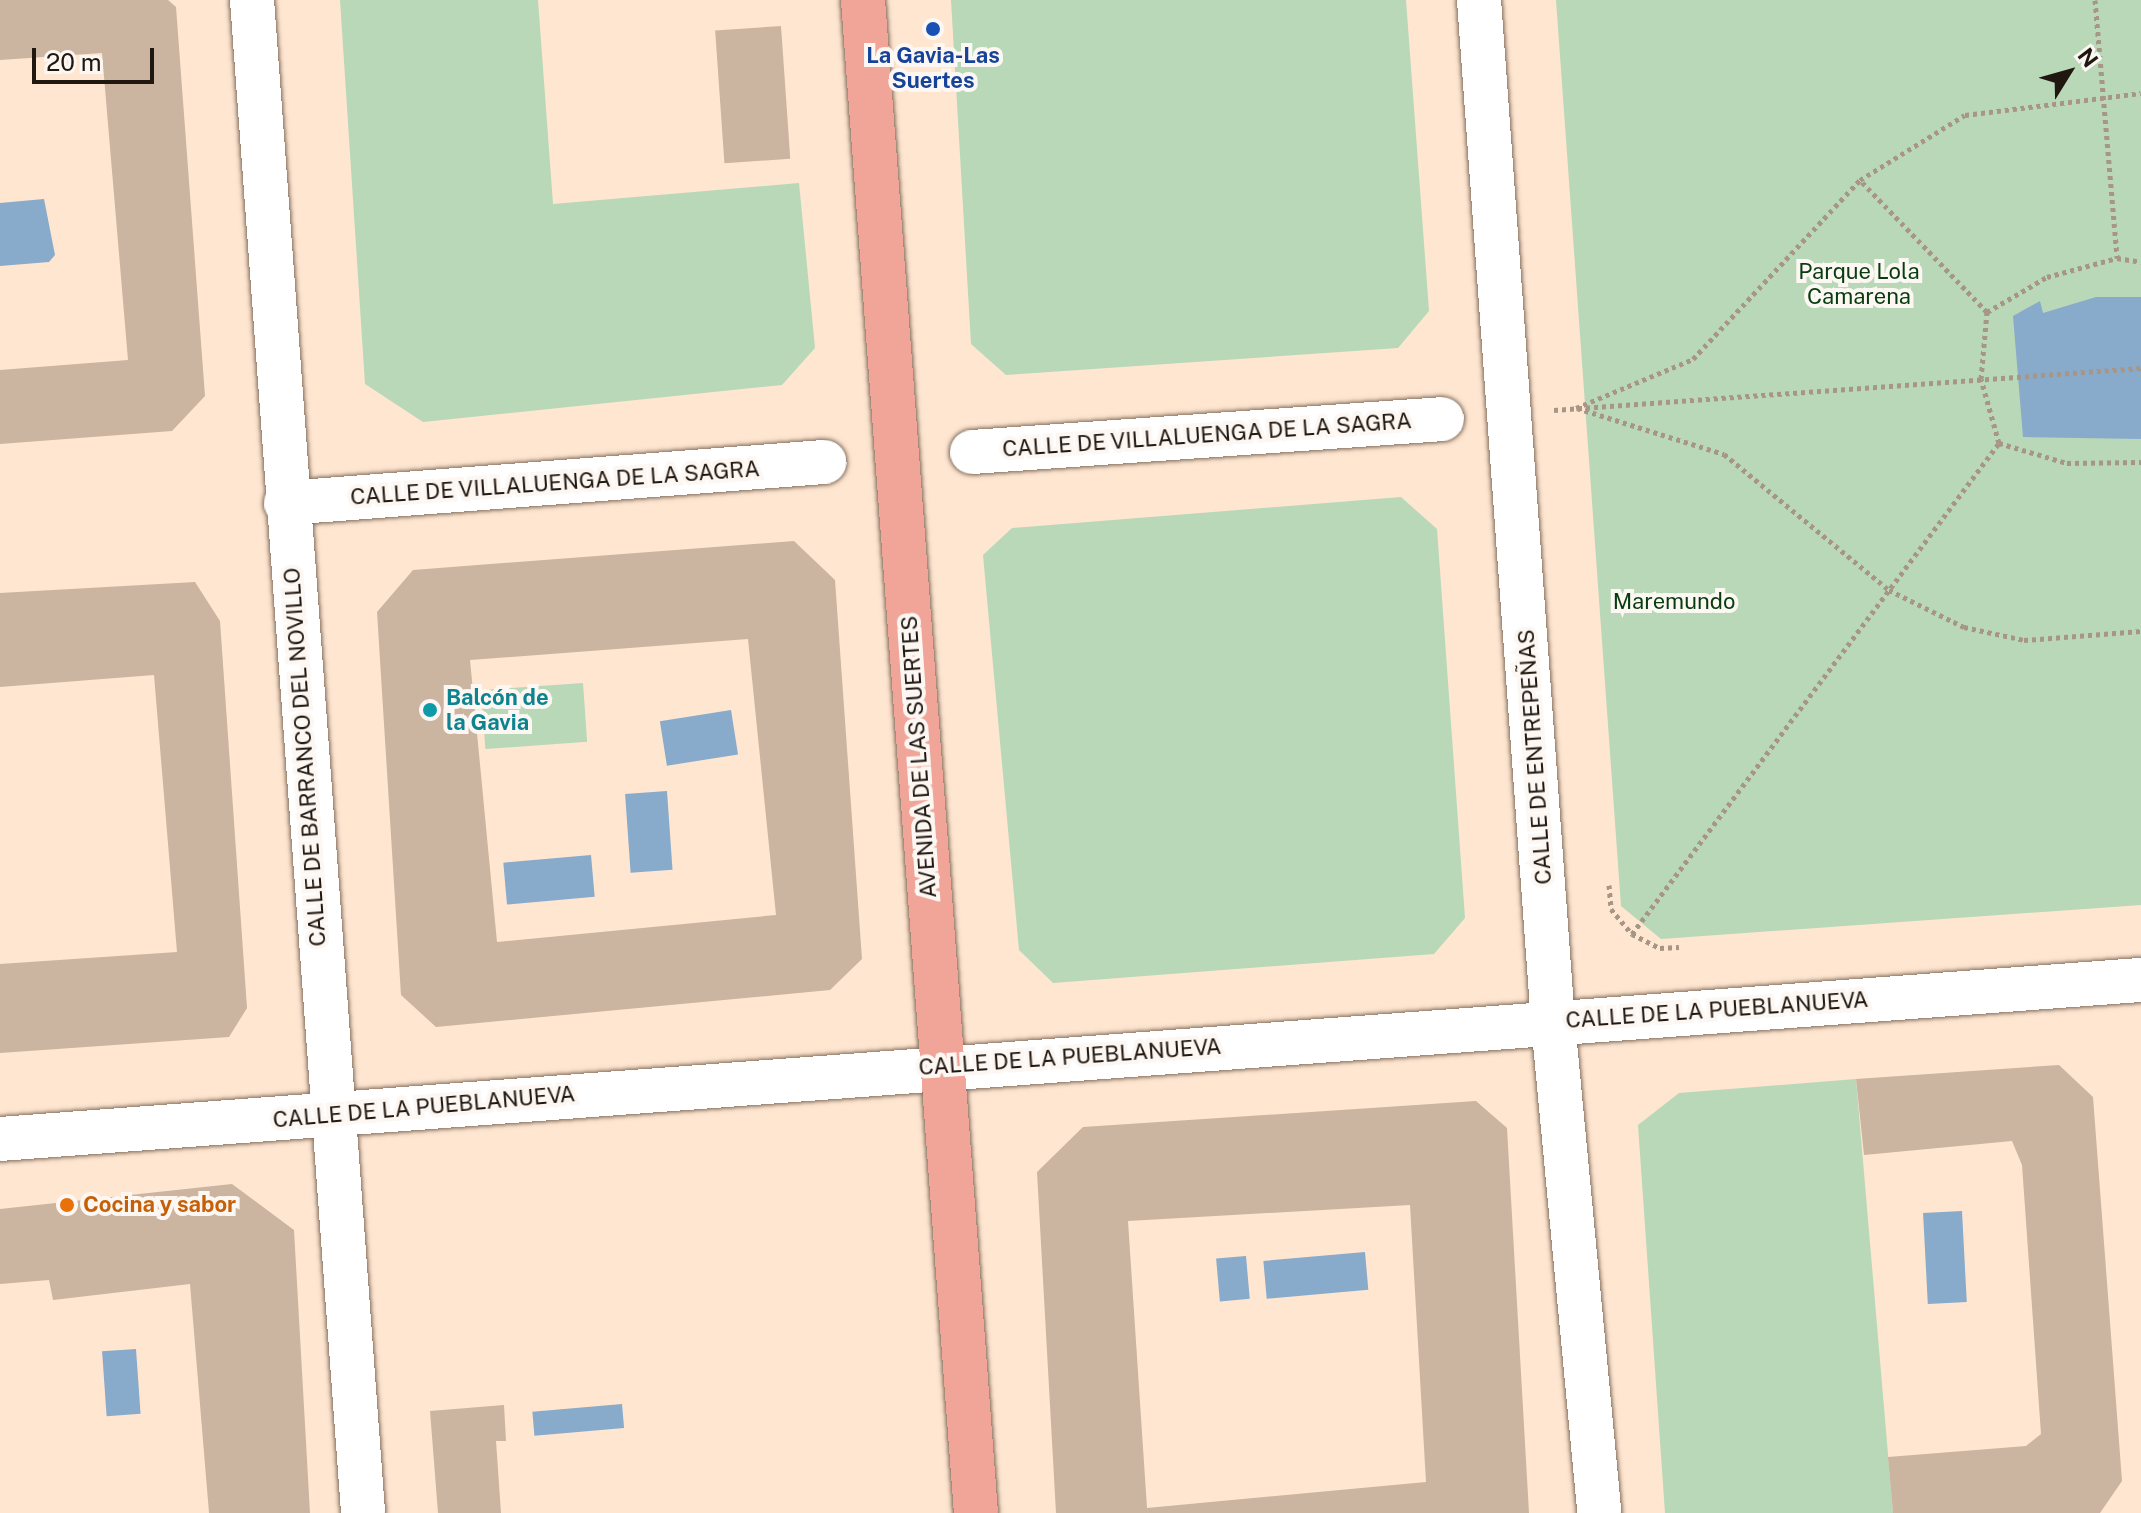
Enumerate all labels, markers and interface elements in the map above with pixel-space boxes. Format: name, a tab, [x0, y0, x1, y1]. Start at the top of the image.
marker: La Gavia-Las Suertes	[924, 20, 942, 38]
scale bar	[36, 32, 158, 82]
north arrow	[2029, 32, 2109, 112]
place label: La Gavia-Las Suertes	[866, 42, 1000, 94]
text: N	[2073, 43, 2104, 72]
text: 20 m	[46, 48, 102, 76]
park label: Parque Lola Camarena	[1798, 258, 1920, 310]
street label: CALLE DE VILLALUENGA DE LA SAGRA	[1001, 408, 1413, 462]
street label: CALLE DE VILLALUENGA DE LA SAGRA	[349, 456, 761, 510]
street label: CALLE DE BARRANCO DEL NOVILLO	[279, 567, 331, 947]
park label: Maremundo	[1613, 589, 1735, 615]
street label: AVENIDA DE LAS SUERTES	[896, 615, 942, 899]
street label: CALLE DE ENTREPEÑAS	[1513, 629, 1557, 885]
place label: Balcón de la Gavia	[446, 684, 549, 736]
marker: Balcón de la Gavia	[421, 701, 439, 719]
street label: CALLE DE LA PUEBLANUEVA	[1565, 986, 1869, 1034]
street label: CALLE DE LA PUEBLANUEVA	[918, 1033, 1222, 1081]
street label: CALLE DE LA PUEBLANUEVA	[272, 1081, 576, 1133]
place label: Cocina y sabor	[83, 1192, 236, 1218]
marker: Cocina y sabor	[58, 1196, 76, 1214]

